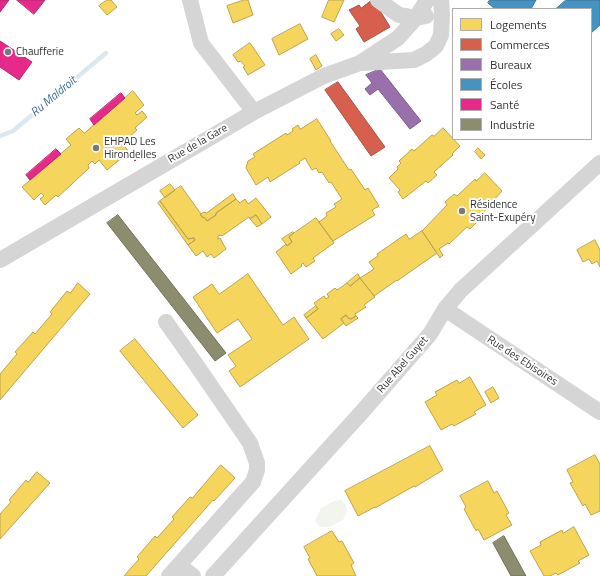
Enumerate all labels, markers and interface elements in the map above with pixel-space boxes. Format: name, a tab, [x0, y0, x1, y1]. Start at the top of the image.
legend	[452, 8, 592, 140]
text: Logements	[490, 15, 547, 34]
text: Commerces	[490, 35, 550, 54]
place label: Chaufferie	[16, 45, 64, 59]
marker: Chaufferie	[3, 47, 13, 57]
text: Bureaux	[490, 55, 532, 74]
water label: Ru Maldroit	[28, 74, 80, 120]
text: Écoles	[490, 75, 522, 94]
text: Santé	[490, 95, 519, 114]
text: Industrie	[490, 115, 535, 134]
street label: Rue de la Gare	[166, 122, 230, 166]
place label: EHPAD Les Hirondelles	[104, 135, 156, 161]
marker: EHPAD Les Hirondelles	[91, 143, 101, 153]
place label: Résidence Saint-Exupéry	[470, 198, 536, 224]
marker: Résidence Saint-Exupéry	[457, 206, 467, 216]
street label: Rue des Ebisoires	[484, 333, 560, 389]
street label: Rue Abel Guyet	[375, 334, 431, 396]

